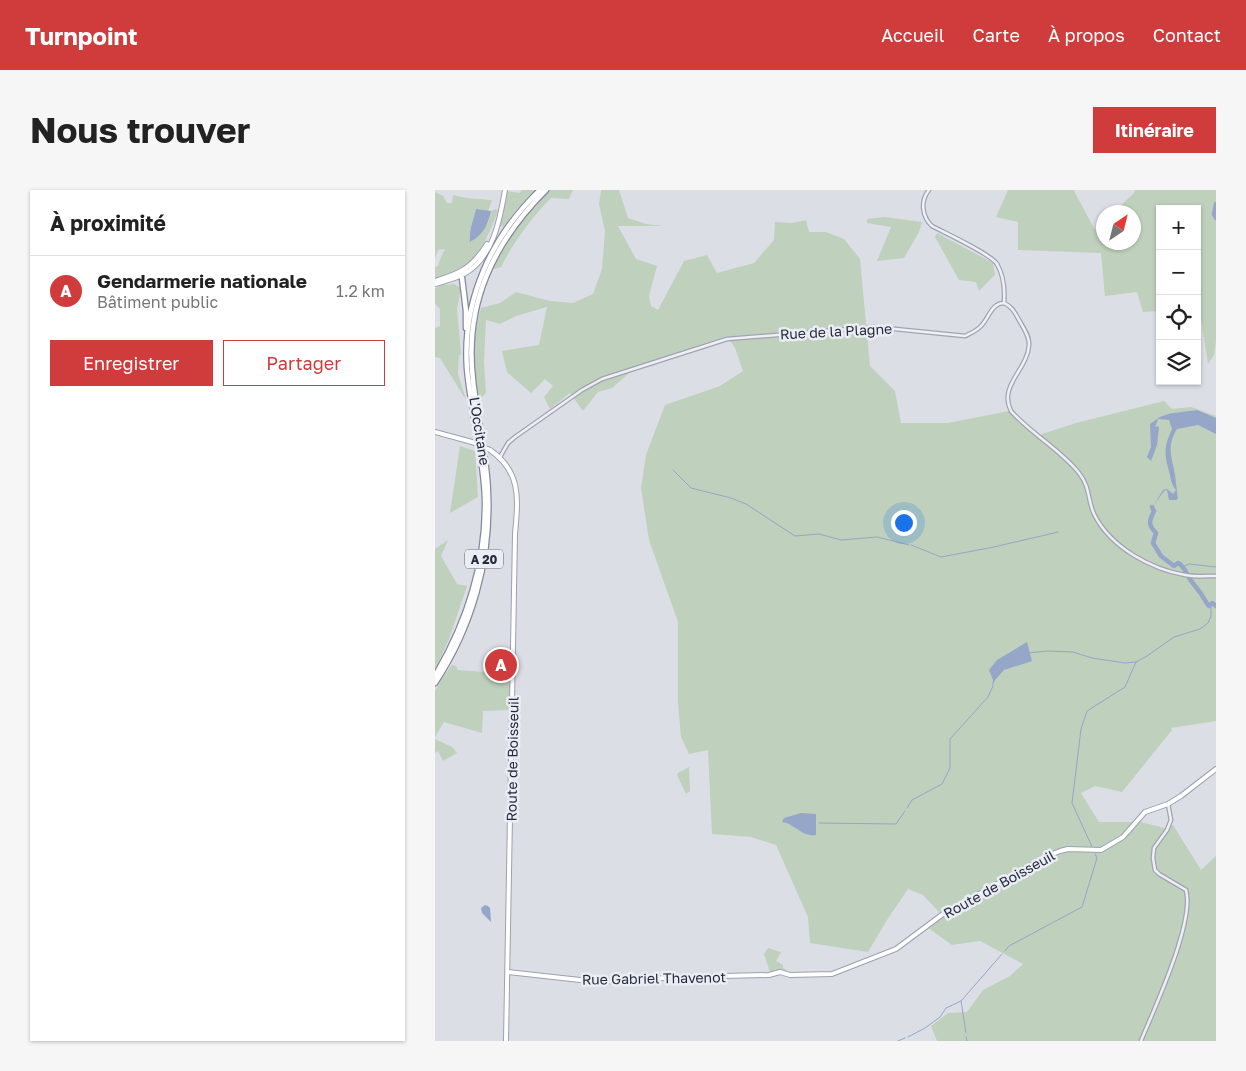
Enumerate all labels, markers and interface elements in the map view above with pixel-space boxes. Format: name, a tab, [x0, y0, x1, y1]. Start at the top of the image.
text: Turnpoint	[25, 21, 138, 50]
text: Accueil	[881, 24, 945, 46]
text: Carte	[973, 24, 1020, 46]
text: À propos	[1048, 24, 1125, 46]
text: Contact	[1153, 24, 1221, 46]
button: Itinéraire	[1093, 107, 1216, 153]
text: Nous trouver	[30, 109, 250, 151]
north arrow	[1096, 205, 1141, 250]
map controls	[1156, 205, 1201, 385]
button: +	[1156, 205, 1201, 250]
text: À proximité	[50, 210, 166, 236]
button: −	[1156, 250, 1201, 295]
text: Gendarmerie nationale	[97, 269, 307, 292]
text: A	[60, 281, 72, 301]
text: 1.2 km	[336, 281, 385, 301]
text: Bâtiment public	[97, 292, 218, 312]
button: locate	[1156, 295, 1201, 340]
street label: Rue de la Plagne	[779, 320, 893, 342]
button: Enregistrer	[50, 340, 213, 386]
button: Partager	[223, 340, 385, 386]
button: layers	[1156, 340, 1201, 385]
street label: L'Occitane	[466, 395, 494, 467]
your location	[891, 510, 917, 536]
road number: A 20	[465, 549, 503, 568]
pin: A	[485, 646, 517, 684]
street label: Route de Boisseuil	[502, 696, 522, 822]
street label: Route de Boisseuil	[940, 846, 1058, 922]
street label: Rue Gabriel Thavenot	[582, 968, 726, 988]

